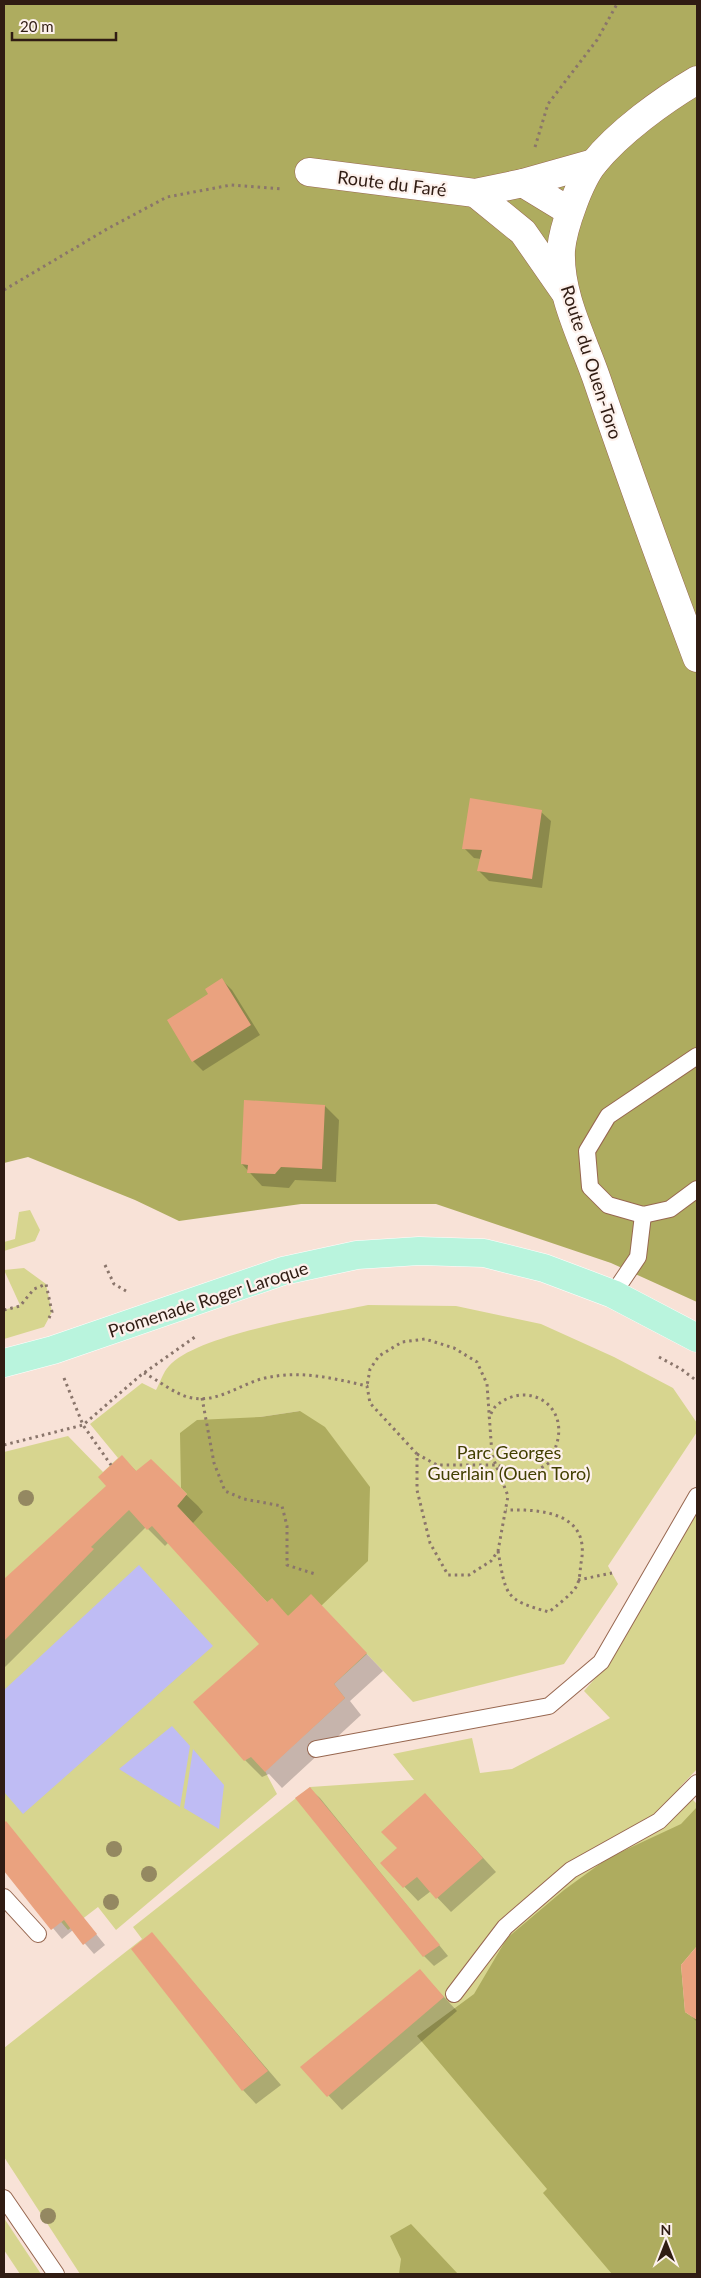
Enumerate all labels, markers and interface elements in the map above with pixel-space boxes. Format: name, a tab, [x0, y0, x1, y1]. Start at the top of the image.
scale bar	[12, 10, 116, 42]
text: 20 m	[20, 17, 54, 35]
street label: Route du Faré	[336, 165, 448, 201]
street label: Route du Ouen-Toro	[557, 282, 627, 442]
street label: Promenade Roger Laroque	[105, 1256, 311, 1342]
park label: Parc Georges Guerlain (Ouen Toro)	[428, 1441, 590, 1484]
north arrow	[641, 2218, 691, 2268]
text: N	[661, 2221, 671, 2238]

